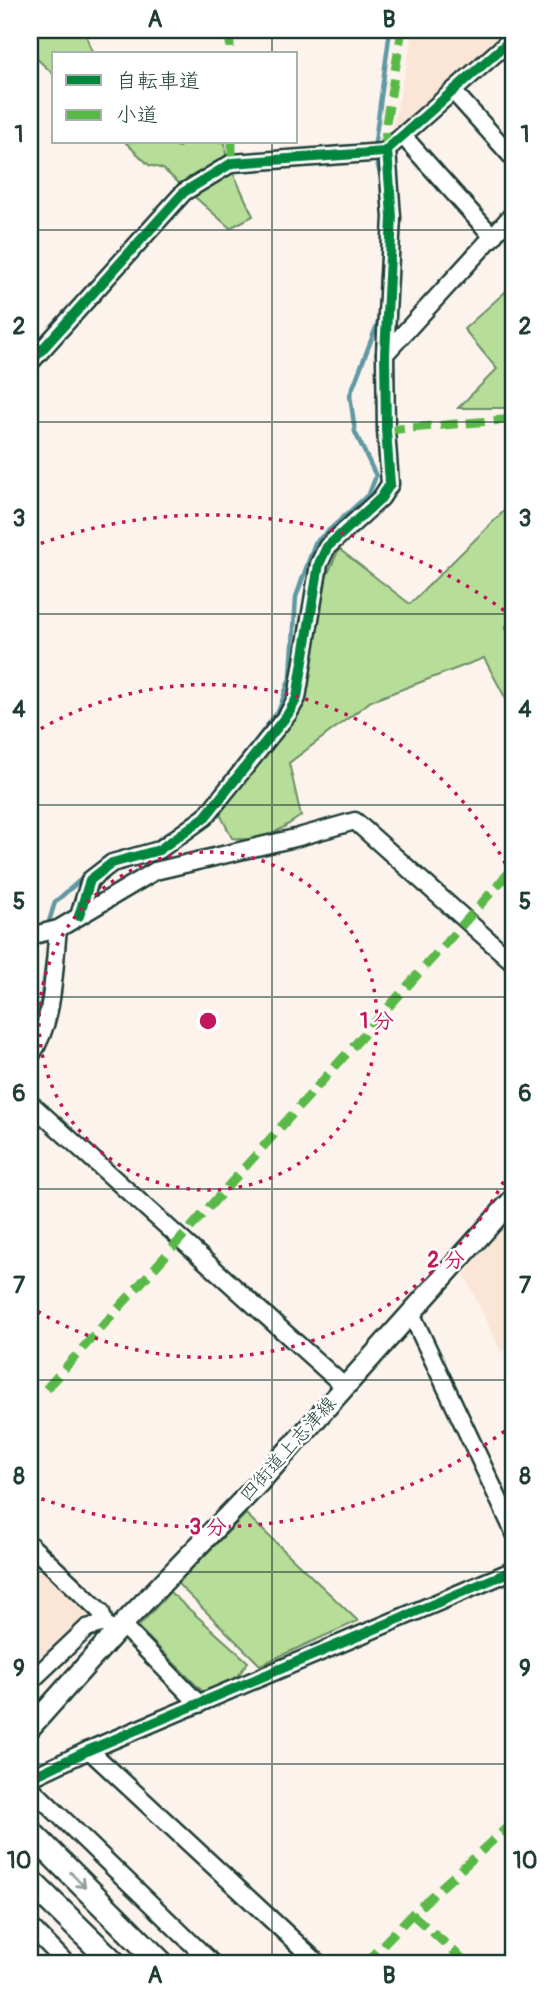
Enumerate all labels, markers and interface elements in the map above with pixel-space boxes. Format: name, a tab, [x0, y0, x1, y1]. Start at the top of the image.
text: A	[148, 5, 163, 34]
text: B	[382, 5, 396, 34]
legend	[52, 52, 298, 144]
text: 自転車道	[116, 68, 200, 95]
text: 小道	[116, 102, 158, 129]
text: 1	[15, 120, 24, 149]
text: 1	[521, 120, 530, 149]
text: 2	[13, 312, 26, 341]
text: 2	[519, 312, 532, 341]
text: 3	[13, 504, 25, 533]
text: 3	[519, 504, 531, 533]
text: 4	[12, 695, 26, 724]
text: 4	[518, 695, 532, 724]
text: 5	[13, 887, 25, 916]
text: 5	[519, 887, 531, 916]
text: 1 分	[360, 1008, 394, 1035]
centre of rings	[196, 1009, 220, 1033]
text: 6	[12, 1079, 26, 1108]
text: 6	[518, 1079, 532, 1108]
text: 2 分	[427, 1247, 465, 1274]
text: 7	[13, 1271, 26, 1300]
text: 7	[519, 1271, 532, 1300]
street label: 四街道上志津線	[235, 1392, 341, 1506]
text: 8	[13, 1462, 25, 1491]
text: 8	[519, 1462, 531, 1491]
text: 3 分	[189, 1514, 227, 1541]
text: 9	[13, 1654, 25, 1683]
text: 9	[519, 1654, 531, 1683]
text: 10	[7, 1846, 31, 1875]
text: 10	[513, 1846, 537, 1875]
one-way arrow	[69, 1872, 86, 1889]
text: A	[148, 1961, 163, 1990]
text: B	[382, 1961, 396, 1990]

